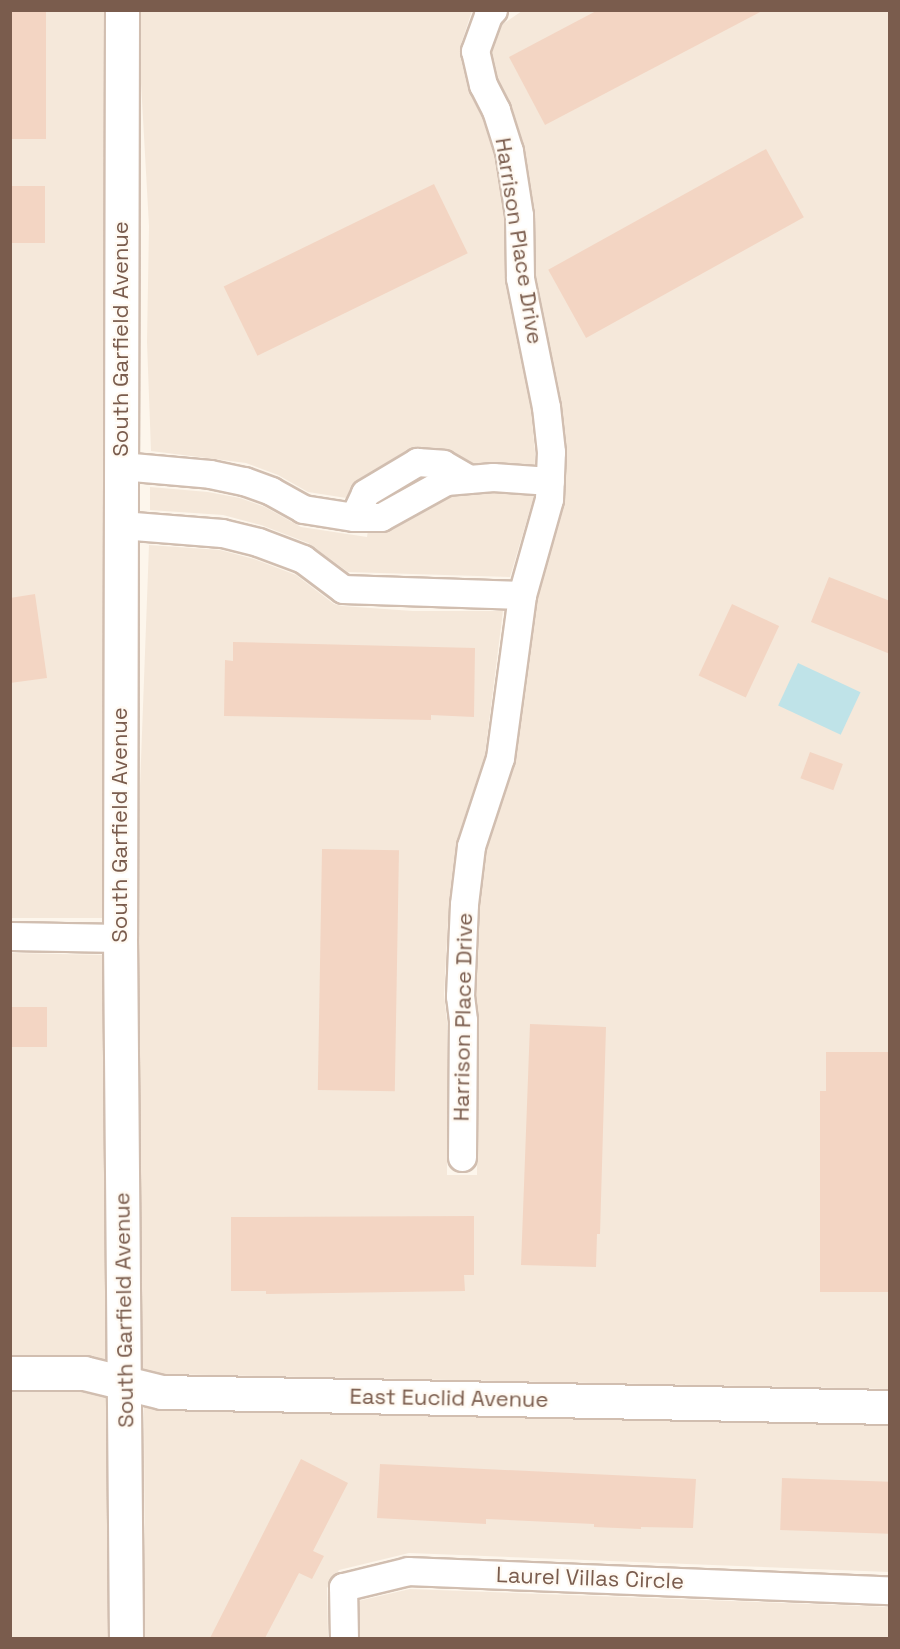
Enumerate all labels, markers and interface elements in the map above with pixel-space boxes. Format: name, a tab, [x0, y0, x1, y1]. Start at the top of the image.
street label: Harrison Place Drive	[490, 136, 548, 346]
street label: South Garfield Avenue	[108, 221, 134, 457]
street label: South Garfield Avenue	[107, 707, 133, 943]
street label: Harrison Place Drive	[448, 912, 478, 1122]
street label: South Garfield Avenue	[109, 1192, 139, 1428]
street label: East Euclid Avenue	[349, 1383, 549, 1413]
street label: Laurel Villas Circle	[495, 1562, 685, 1594]

